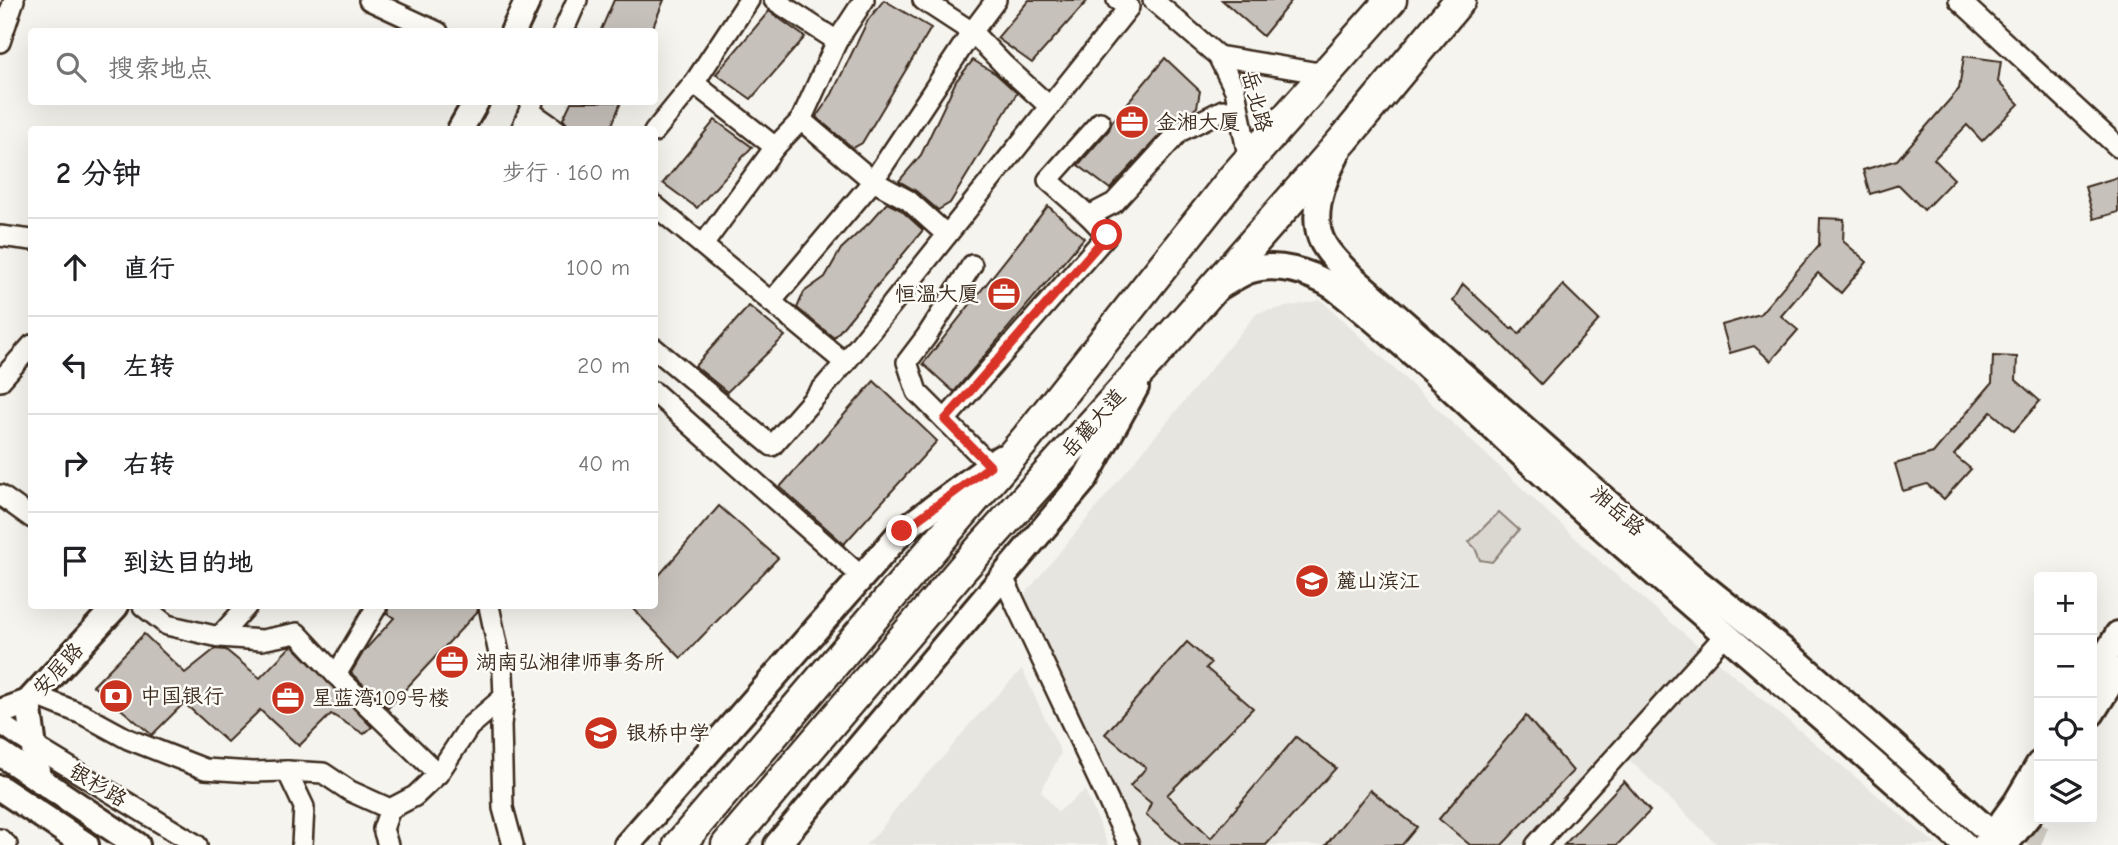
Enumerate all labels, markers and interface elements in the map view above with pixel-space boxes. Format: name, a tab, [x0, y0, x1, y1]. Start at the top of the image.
search box	[28, 28, 658, 105]
icon: search	[52, 48, 90, 86]
text: 搜索地点	[108, 54, 212, 84]
street label: 岳北路	[1237, 67, 1277, 135]
office icon: 金湘大厦	[1113, 103, 1151, 141]
place label: 金湘大厦	[1156, 110, 1240, 134]
text: 2 分钟	[56, 156, 142, 191]
text: 步行 · 160 m	[502, 159, 630, 186]
route start	[1091, 219, 1122, 250]
icon: ahead	[56, 248, 94, 286]
text: 直行	[123, 254, 175, 284]
text: 100 m	[566, 254, 630, 281]
office icon: 恒温大厦	[985, 275, 1023, 313]
place label: 恒温大厦	[895, 282, 979, 306]
icon: left	[56, 346, 94, 384]
text: 左转	[123, 352, 175, 382]
text: 20 m	[577, 352, 630, 379]
street label: 岳麓大道	[1056, 384, 1130, 462]
icon: right	[56, 444, 94, 482]
text: 右转	[123, 450, 175, 480]
text: 40 m	[578, 450, 630, 477]
street label: 湘岳路	[1586, 481, 1650, 541]
route end	[886, 515, 917, 546]
icon: arrive	[56, 542, 94, 580]
text: 到达目的地	[123, 548, 253, 578]
school or university icon: 麓山滨江	[1293, 562, 1331, 600]
place label: 麓山滨江	[1336, 569, 1420, 593]
map controls	[2034, 572, 2097, 824]
button: +	[2034, 572, 2097, 635]
button: −	[2034, 635, 2097, 698]
street label: 安居路	[28, 638, 88, 700]
office icon: 湖南弘湘律师事务所	[433, 643, 471, 681]
place label: 湖南弘湘律师事务所	[476, 650, 665, 674]
bank icon: 中国银行	[97, 677, 135, 715]
office icon: 星蓝湾109号楼	[269, 679, 307, 717]
place label: 中国银行	[140, 684, 224, 708]
place label: 星蓝湾109号楼	[312, 686, 449, 710]
button: locate	[2034, 698, 2097, 761]
school or university icon: 银桥中学	[582, 714, 620, 752]
place label: 银桥中学	[626, 721, 710, 745]
street label: 银杉路	[65, 758, 131, 812]
button: layers	[2034, 761, 2097, 824]

